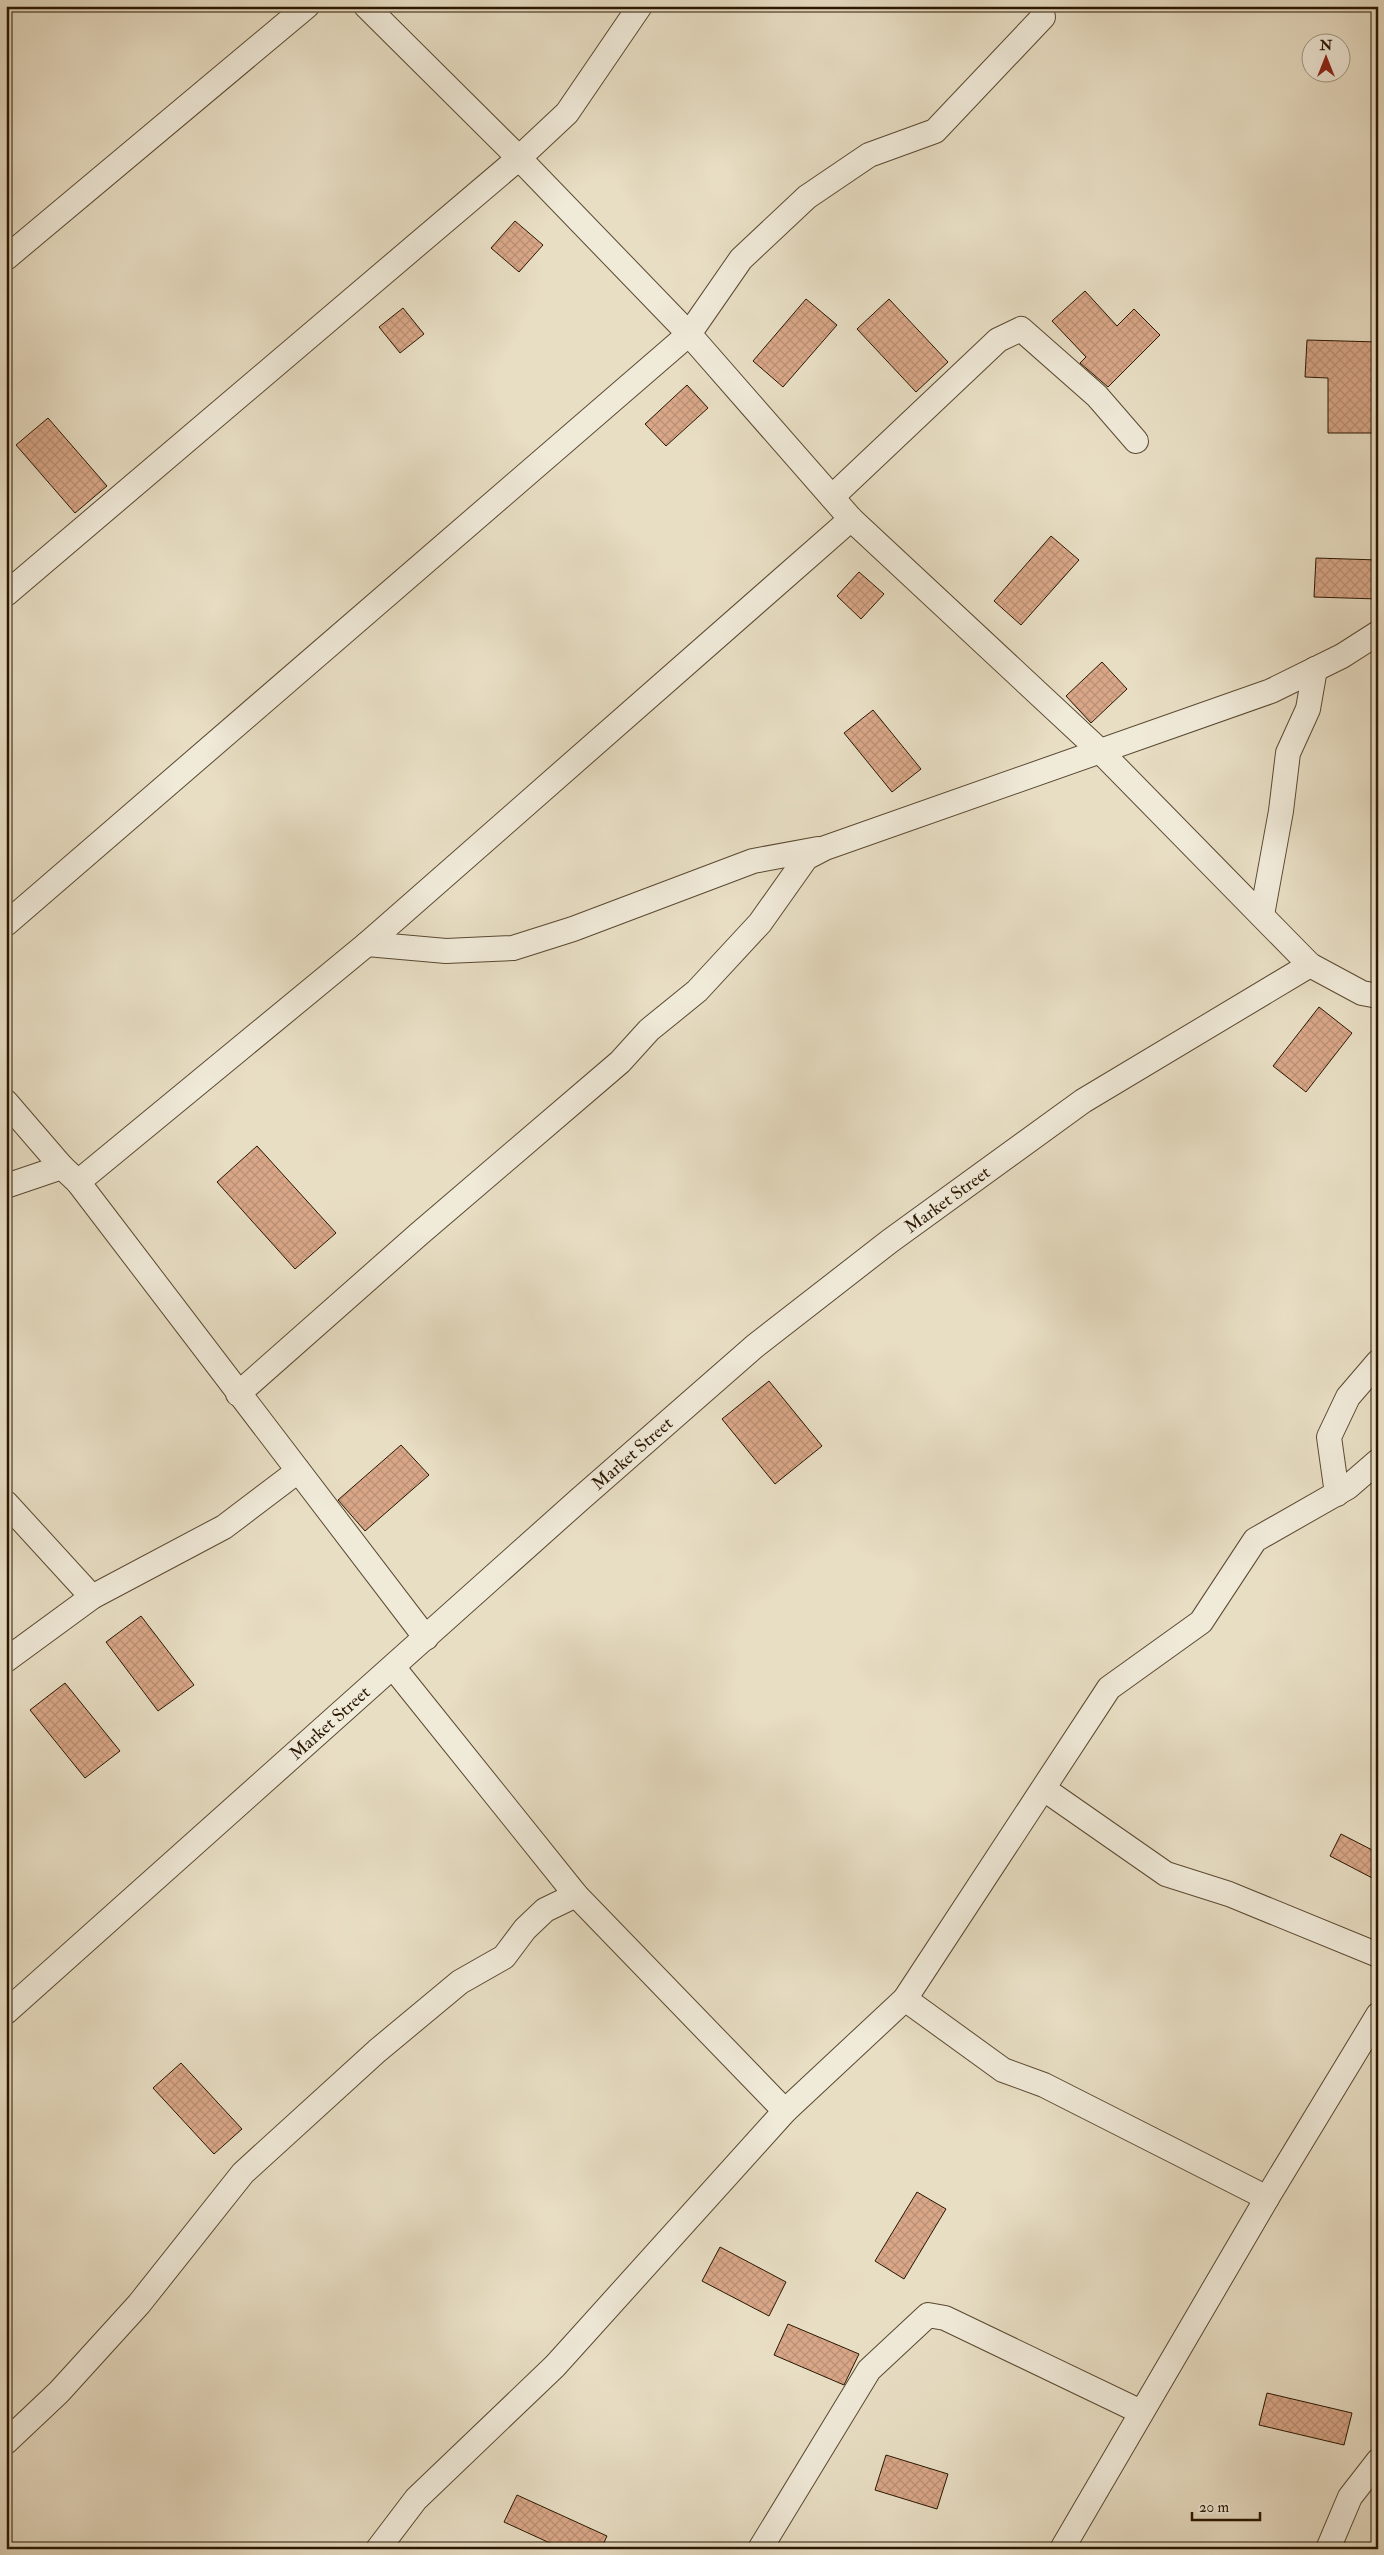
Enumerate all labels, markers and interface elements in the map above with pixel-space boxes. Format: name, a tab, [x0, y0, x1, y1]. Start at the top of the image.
north arrow	[1302, 32, 1352, 82]
text: N	[1319, 37, 1333, 54]
street label: Market Street	[900, 1161, 995, 1238]
street label: Market Street	[587, 1412, 678, 1495]
street label: Market Street	[285, 1681, 375, 1765]
scale bar	[1192, 2490, 1259, 2522]
text: 20 m	[1199, 2498, 1229, 2517]

